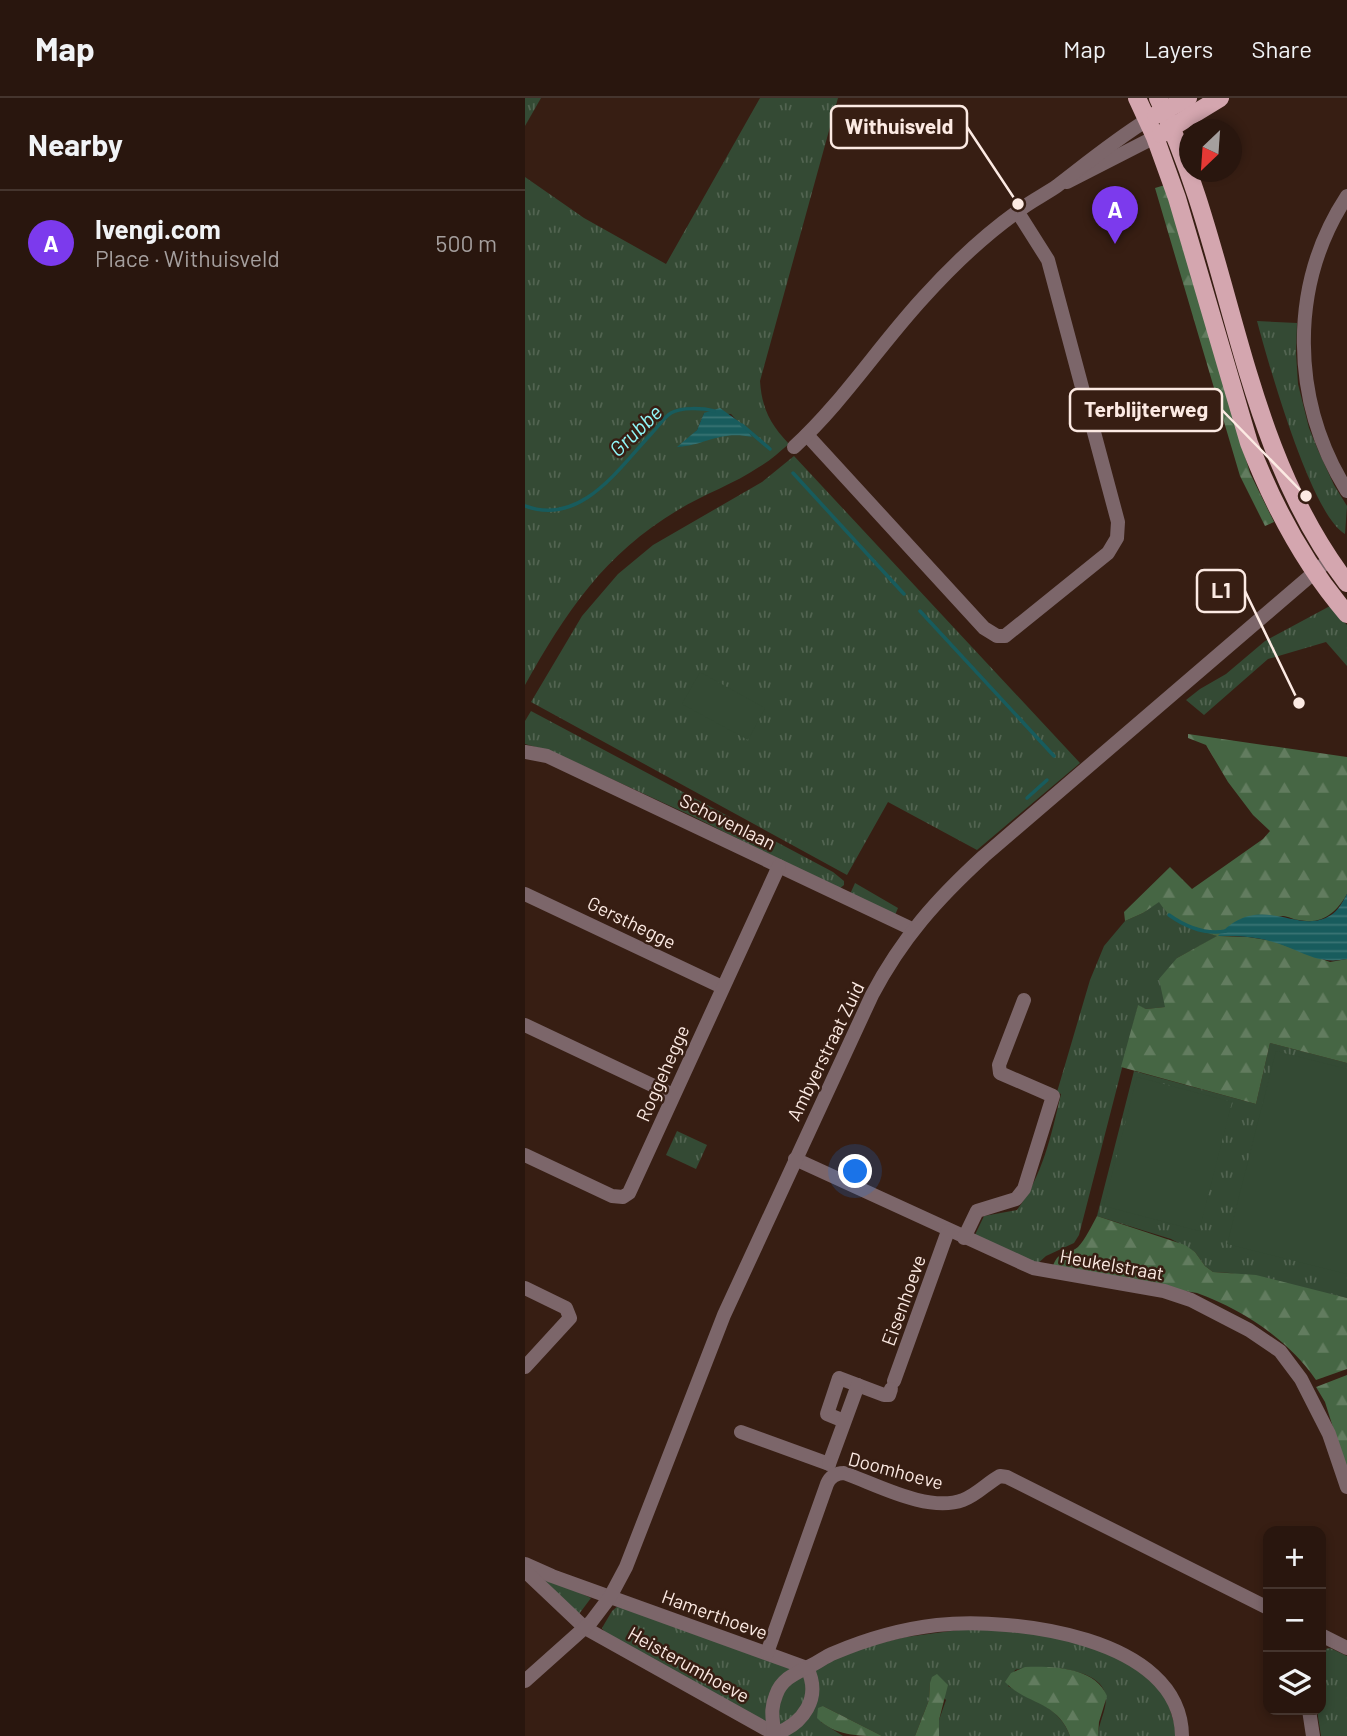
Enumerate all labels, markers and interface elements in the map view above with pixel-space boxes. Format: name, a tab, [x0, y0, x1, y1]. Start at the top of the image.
text: Map	[35, 28, 95, 68]
text: Map	[1063, 34, 1106, 63]
text: Layers	[1144, 34, 1213, 63]
text: Share	[1251, 34, 1312, 63]
callout: Withuisveld	[831, 106, 967, 148]
text: Withuisveld	[845, 113, 953, 138]
north arrow	[1179, 119, 1242, 182]
text: Nearby	[28, 126, 123, 162]
pin: A	[1092, 186, 1138, 244]
text: Ivengi.com	[95, 213, 221, 244]
text: A	[43, 229, 59, 257]
text: 500 m	[436, 229, 497, 257]
text: Place · Withuisveld	[95, 244, 280, 272]
callout: Terblijterweg	[1070, 389, 1222, 431]
text: Terblijterweg	[1084, 396, 1208, 421]
water label: Grubbe	[603, 399, 667, 461]
callout: L1	[1197, 570, 1245, 612]
text: L1	[1211, 577, 1231, 602]
street label: Schovenlaan	[676, 788, 780, 854]
street label: Gersthegge	[584, 891, 680, 953]
street label: Ambyerstraat Zuid	[781, 978, 869, 1124]
street label: Roggehegge	[631, 1021, 693, 1125]
your location	[838, 1154, 872, 1188]
street label: Heukelstraat	[1058, 1244, 1166, 1284]
street label: Eisenhoeve	[876, 1251, 930, 1349]
street label: Doomhoeve	[846, 1446, 946, 1494]
map controls	[1263, 1526, 1326, 1715]
button: +	[1263, 1526, 1326, 1589]
street label: Hamerthoeve	[659, 1584, 771, 1644]
button: −	[1263, 1589, 1326, 1652]
street label: Heisterumhoeve	[624, 1621, 754, 1707]
button: layers	[1263, 1652, 1326, 1715]

